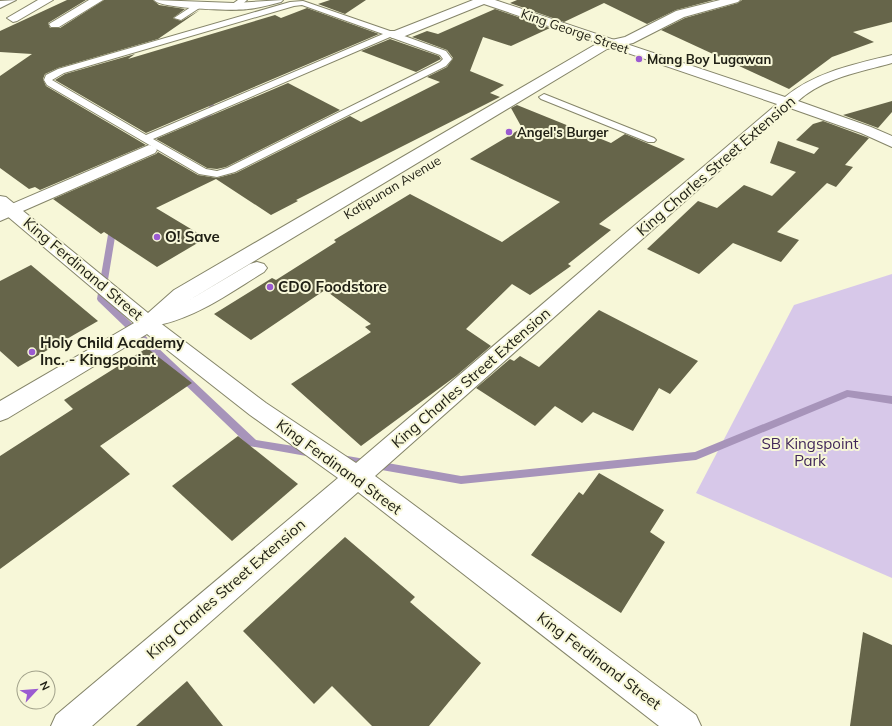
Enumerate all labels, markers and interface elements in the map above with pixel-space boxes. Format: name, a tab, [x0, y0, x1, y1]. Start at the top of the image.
street label: King George Street	[519, 5, 631, 57]
place label: Mang Boy Lugawan	[647, 51, 771, 68]
marker: Mang Boy Lugawan	[634, 54, 644, 64]
street label: King Charles Street Extension	[632, 91, 799, 240]
place label: Angel's Burger	[517, 124, 609, 140]
marker: Angel's Burger	[504, 127, 514, 137]
street label: Katipunan Avenue	[340, 152, 444, 222]
street label: King Ferdinand Street	[20, 213, 147, 324]
place label: O! Save	[165, 227, 220, 246]
marker: O! Save	[152, 232, 162, 242]
place label: CDO Foodstore	[278, 277, 387, 296]
marker: CDO Foodstore	[265, 282, 275, 292]
street label: King Charles Street Extension	[387, 303, 554, 452]
place label: Holy Child Academy Inc. - Kingspoint	[40, 333, 185, 369]
marker: Holy Child Academy Inc. - Kingspoint	[27, 347, 37, 357]
street label: King Ferdinand Street	[273, 415, 406, 518]
park label: SB Kingspoint Park	[762, 434, 859, 470]
street label: King Charles Street Extension	[142, 514, 309, 663]
street label: King Ferdinand Street	[534, 608, 665, 713]
north arrow	[16, 670, 56, 710]
text: N	[37, 679, 53, 692]

